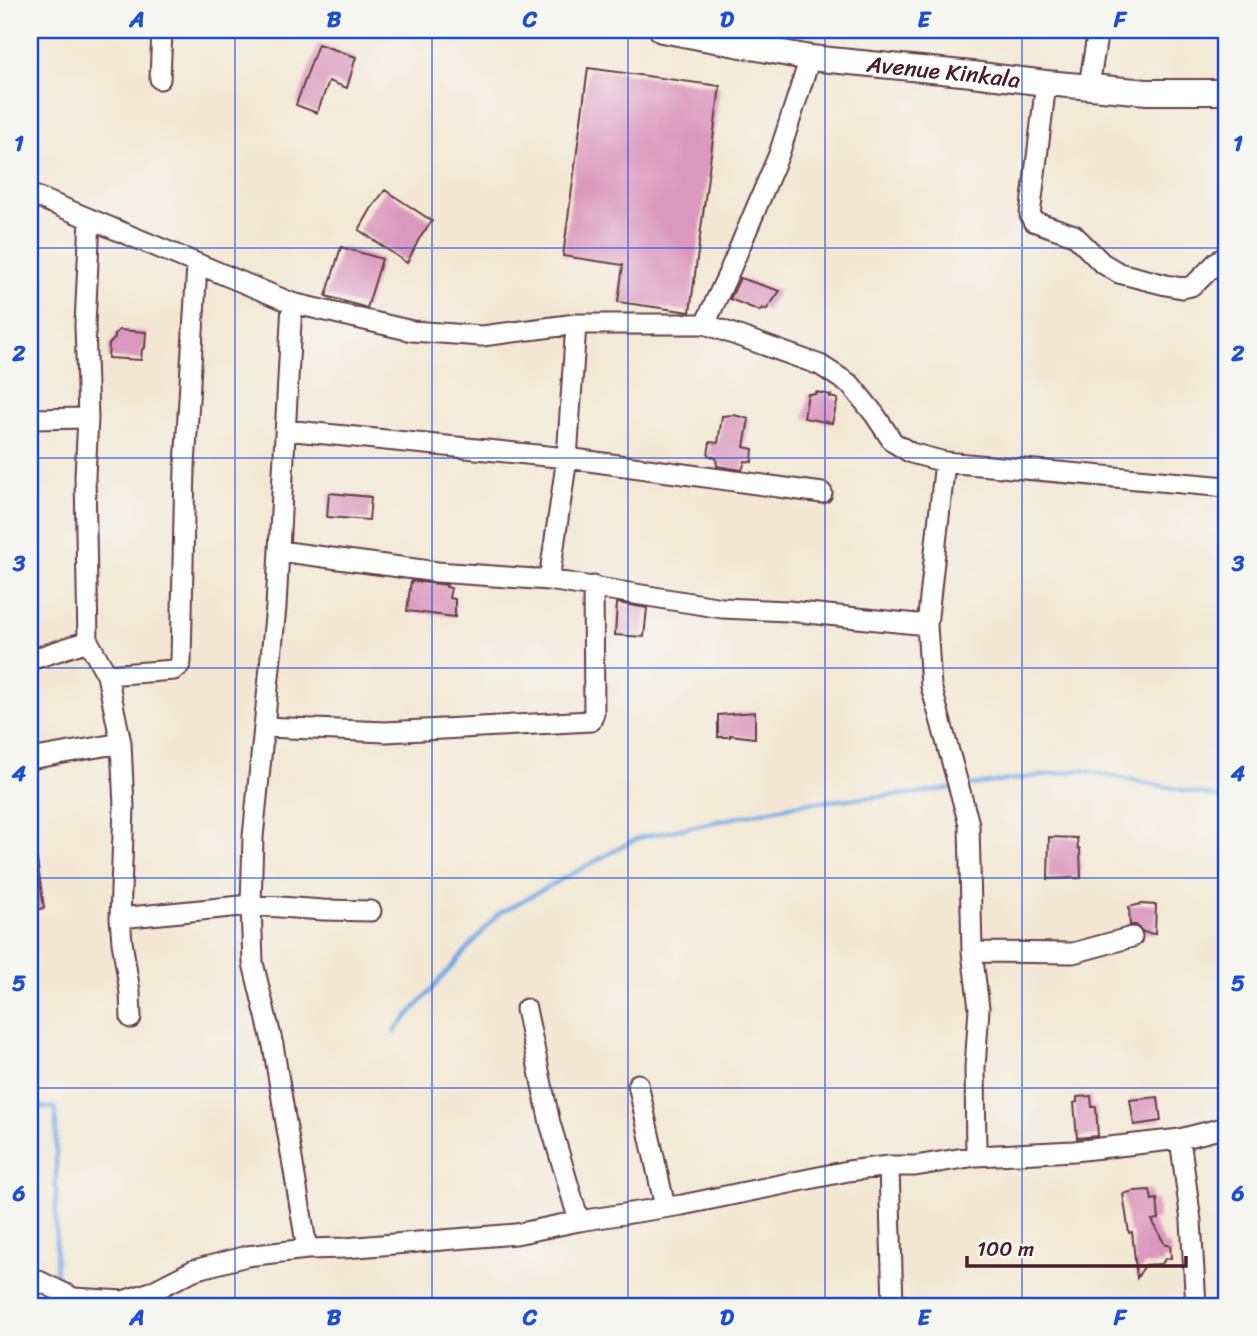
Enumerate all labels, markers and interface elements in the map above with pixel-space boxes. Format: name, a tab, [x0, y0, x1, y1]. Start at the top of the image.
text: A	[128, 0, 145, 40]
text: B	[327, 0, 342, 40]
text: C	[522, 0, 538, 40]
text: D	[720, 0, 735, 40]
text: E	[918, 0, 933, 40]
text: F	[1113, 0, 1128, 40]
street label: Avenue Kinkala	[864, 44, 1023, 101]
text: 1	[14, 123, 24, 164]
text: 1	[1233, 123, 1243, 164]
text: 2	[11, 333, 26, 374]
text: 2	[1230, 333, 1245, 374]
text: 3	[12, 543, 26, 584]
text: 3	[1231, 543, 1245, 584]
text: 4	[11, 753, 27, 794]
text: 4	[1230, 753, 1246, 794]
text: 5	[12, 963, 26, 1004]
text: 5	[1231, 963, 1245, 1004]
text: 6	[11, 1173, 26, 1214]
text: 6	[1230, 1173, 1245, 1214]
scale bar	[967, 1224, 1185, 1268]
text: 100 m	[977, 1230, 1034, 1268]
text: A	[128, 1297, 145, 1336]
text: B	[327, 1297, 342, 1336]
text: C	[522, 1297, 538, 1336]
text: D	[720, 1297, 735, 1336]
text: E	[918, 1297, 933, 1336]
text: F	[1113, 1297, 1128, 1336]

